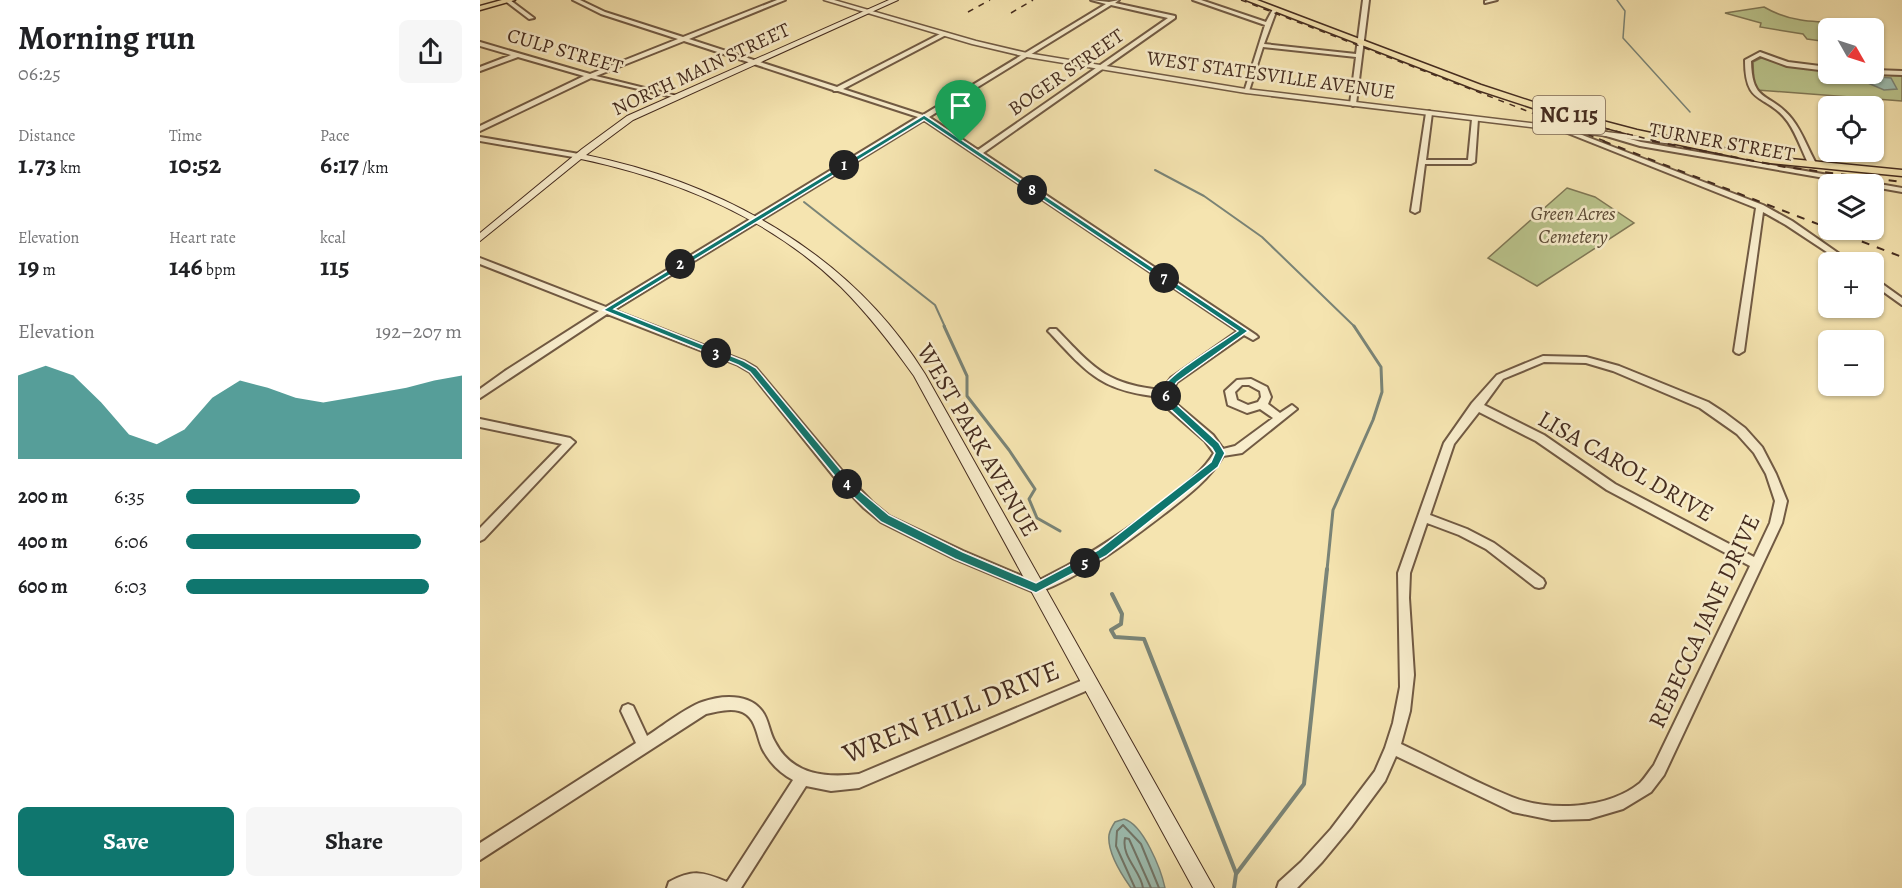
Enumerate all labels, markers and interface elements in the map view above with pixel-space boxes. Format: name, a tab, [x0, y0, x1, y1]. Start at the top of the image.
text: Morning run	[18, 15, 195, 60]
street label: NORTH MAIN STREET	[608, 16, 794, 122]
north arrow	[1818, 18, 1884, 84]
map controls	[1818, 18, 1884, 396]
button: share	[399, 20, 462, 83]
street label: CULP STREET	[504, 22, 626, 80]
street label: BOGER STREET	[1003, 22, 1129, 122]
street label: WEST STATESVILLE AVENUE	[1144, 44, 1397, 106]
text: 06:25	[18, 60, 61, 87]
pin	[935, 80, 986, 142]
icon: arrive	[944, 89, 977, 122]
road number: NC 115	[1533, 96, 1605, 134]
button: locate	[1818, 96, 1884, 162]
street label: TURNER STREET	[1647, 116, 1797, 168]
text: Distance	[18, 125, 75, 147]
text: Time	[169, 125, 202, 147]
text: Pace	[320, 125, 350, 147]
text: 1.73	[18, 147, 57, 182]
text: 10:52	[169, 147, 221, 182]
text: 6:17	[320, 147, 359, 182]
pin: 1	[829, 150, 859, 180]
text: 1	[841, 154, 847, 176]
text: km	[57, 157, 81, 179]
text: /km	[359, 157, 388, 179]
button: layers	[1818, 174, 1884, 240]
pin: 8	[1017, 175, 1047, 205]
text: 8	[1028, 179, 1036, 201]
park label: Green Acres Cemetery	[1530, 200, 1616, 250]
text: Elevation	[18, 227, 79, 249]
text: Heart rate	[169, 227, 236, 249]
text: kcal	[320, 227, 346, 249]
text: 19	[18, 249, 39, 284]
text: 146	[169, 249, 203, 284]
text: 115	[320, 249, 350, 284]
pin: 2	[665, 249, 695, 279]
button: +	[1818, 252, 1884, 318]
text: 2	[676, 253, 684, 275]
text: m	[39, 259, 56, 281]
text: bpm	[203, 259, 236, 281]
pin: 7	[1149, 263, 1179, 293]
text: 7	[1161, 267, 1167, 289]
text: Elevation	[18, 318, 95, 345]
text: 192–207 m	[375, 318, 462, 345]
button: −	[1818, 330, 1884, 396]
street label: WEST PARK AVENUE	[909, 337, 1046, 542]
pin: 3	[701, 338, 731, 368]
text: 3	[713, 342, 719, 364]
pin: 6	[1151, 381, 1181, 411]
text: 6	[1162, 385, 1170, 407]
street label: LISA CAROL DRIVE	[1532, 403, 1720, 529]
pin: 4	[832, 469, 862, 499]
text: 4	[843, 473, 851, 495]
text: 200 m	[18, 483, 68, 510]
text: 6:35	[114, 483, 145, 510]
street label: REBECCA JANE DRIVE	[1640, 509, 1768, 733]
text: 400 m	[18, 528, 68, 555]
text: 6:06	[114, 528, 148, 555]
pin: 5	[1070, 548, 1100, 578]
text: 5	[1082, 552, 1088, 574]
text: 600 m	[18, 573, 68, 600]
text: 6:03	[114, 573, 147, 600]
street label: WREN HILL DRIVE	[836, 651, 1065, 773]
button: Save	[18, 807, 234, 876]
button: Share	[246, 807, 462, 876]

